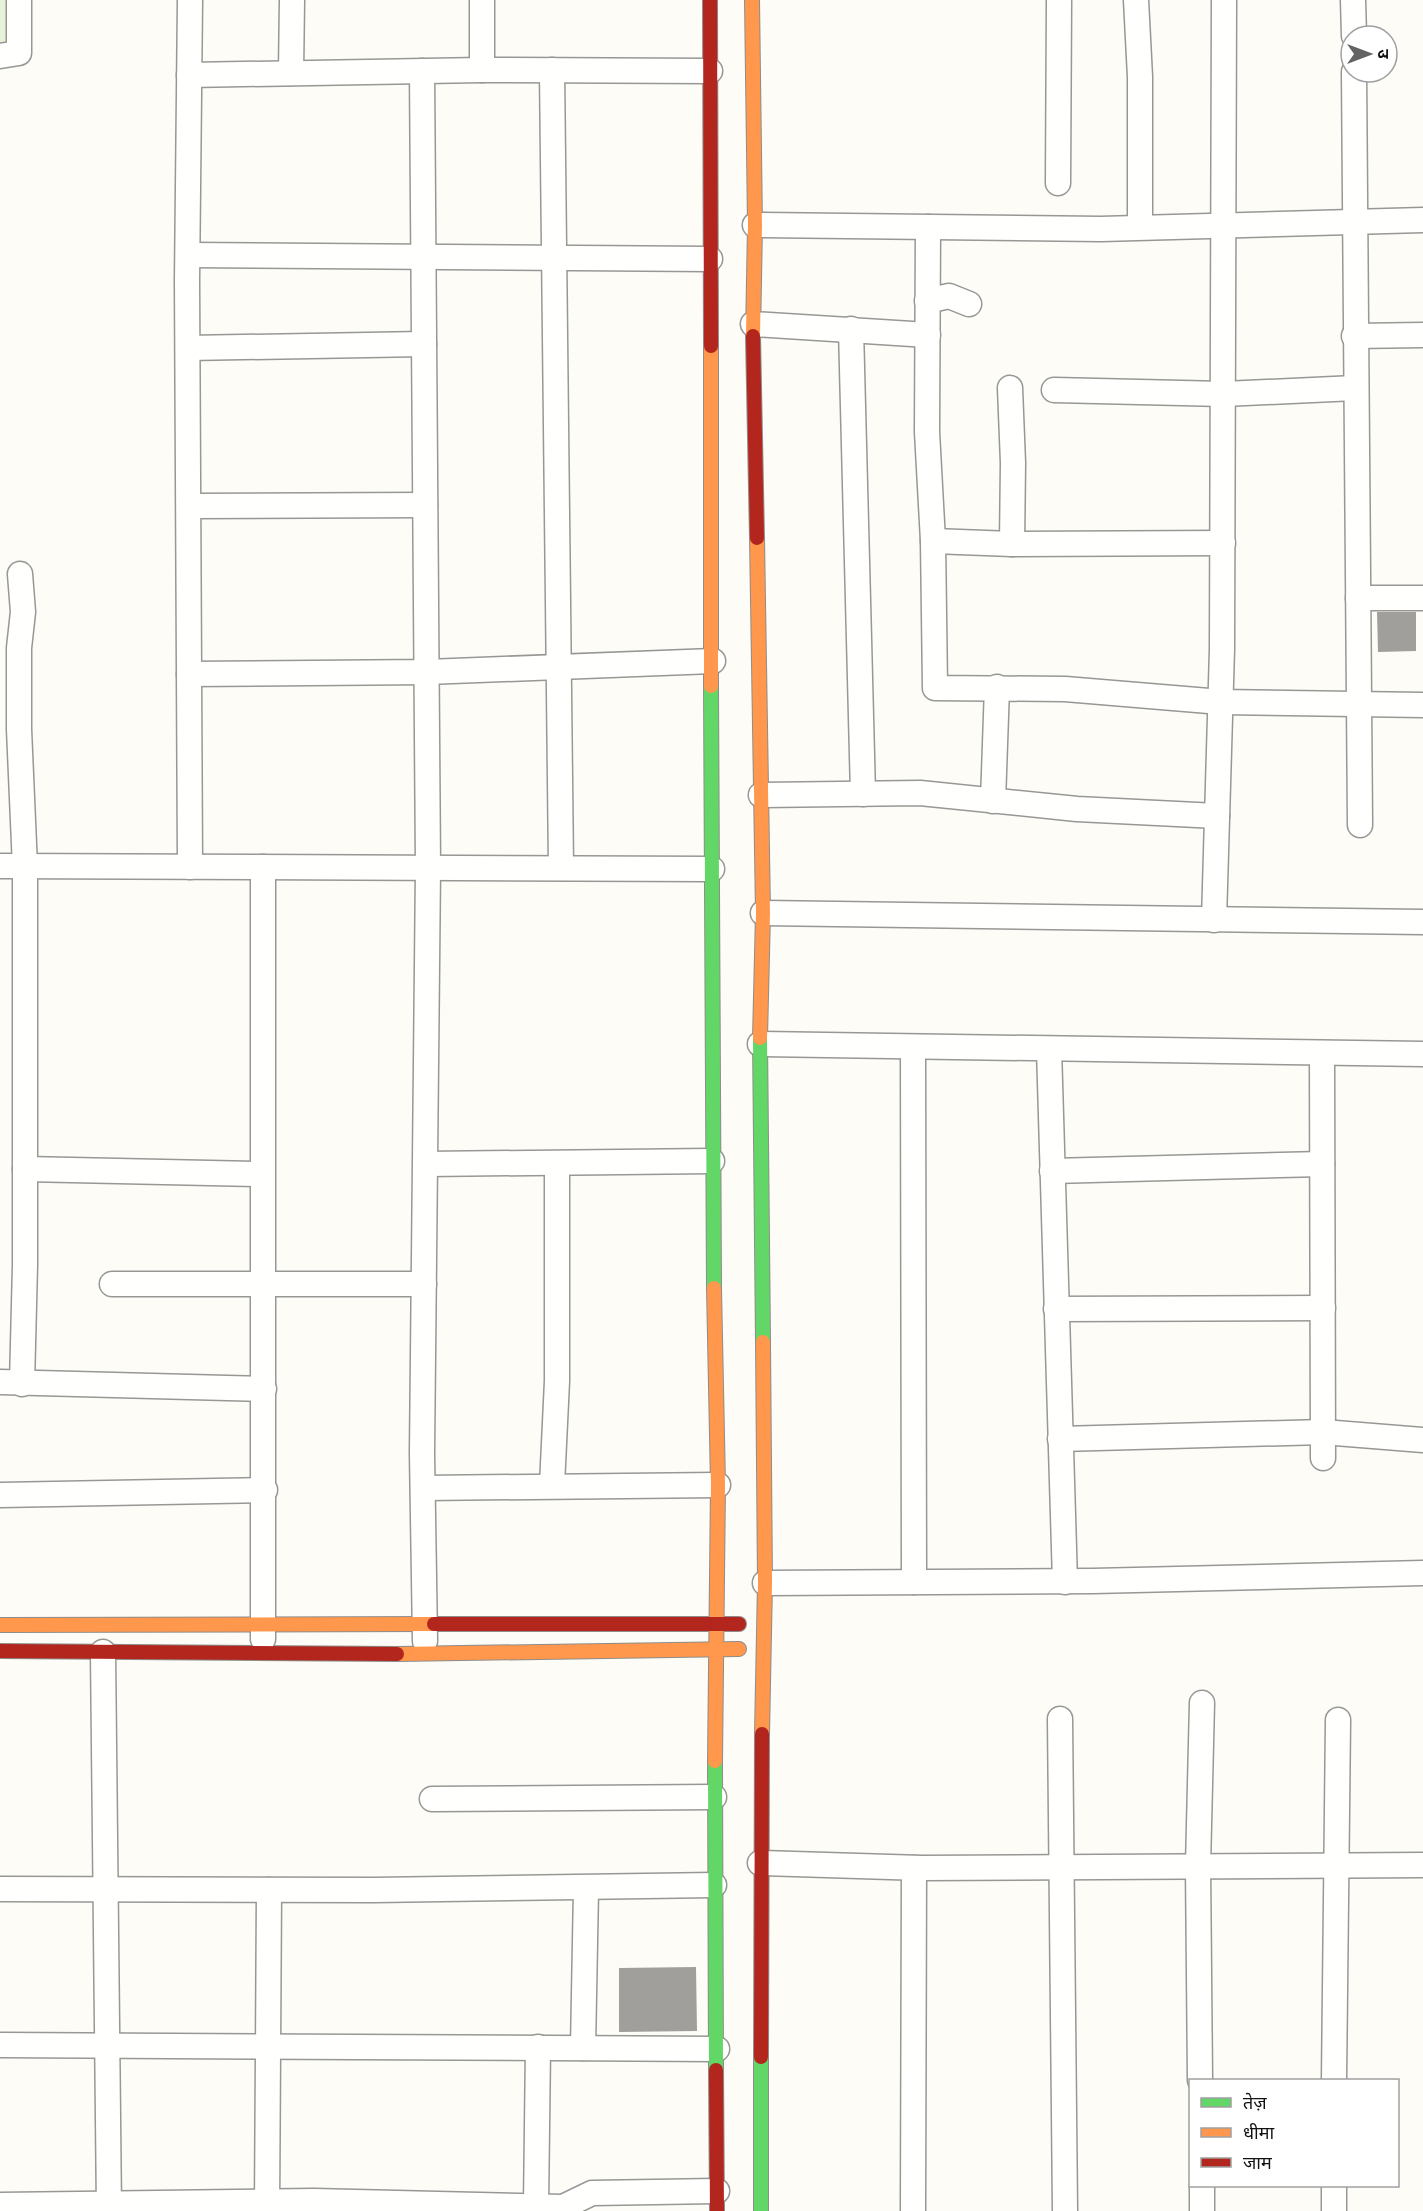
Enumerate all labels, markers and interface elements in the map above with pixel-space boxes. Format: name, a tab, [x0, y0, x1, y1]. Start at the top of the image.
north arrow	[1339, 24, 1399, 84]
text: उ	[1375, 49, 1392, 59]
legend	[1189, 2079, 1399, 2187]
text: तेज़	[1243, 2092, 1267, 2113]
text: धीमा	[1243, 2123, 1274, 2143]
text: जाम	[1243, 2153, 1273, 2173]

